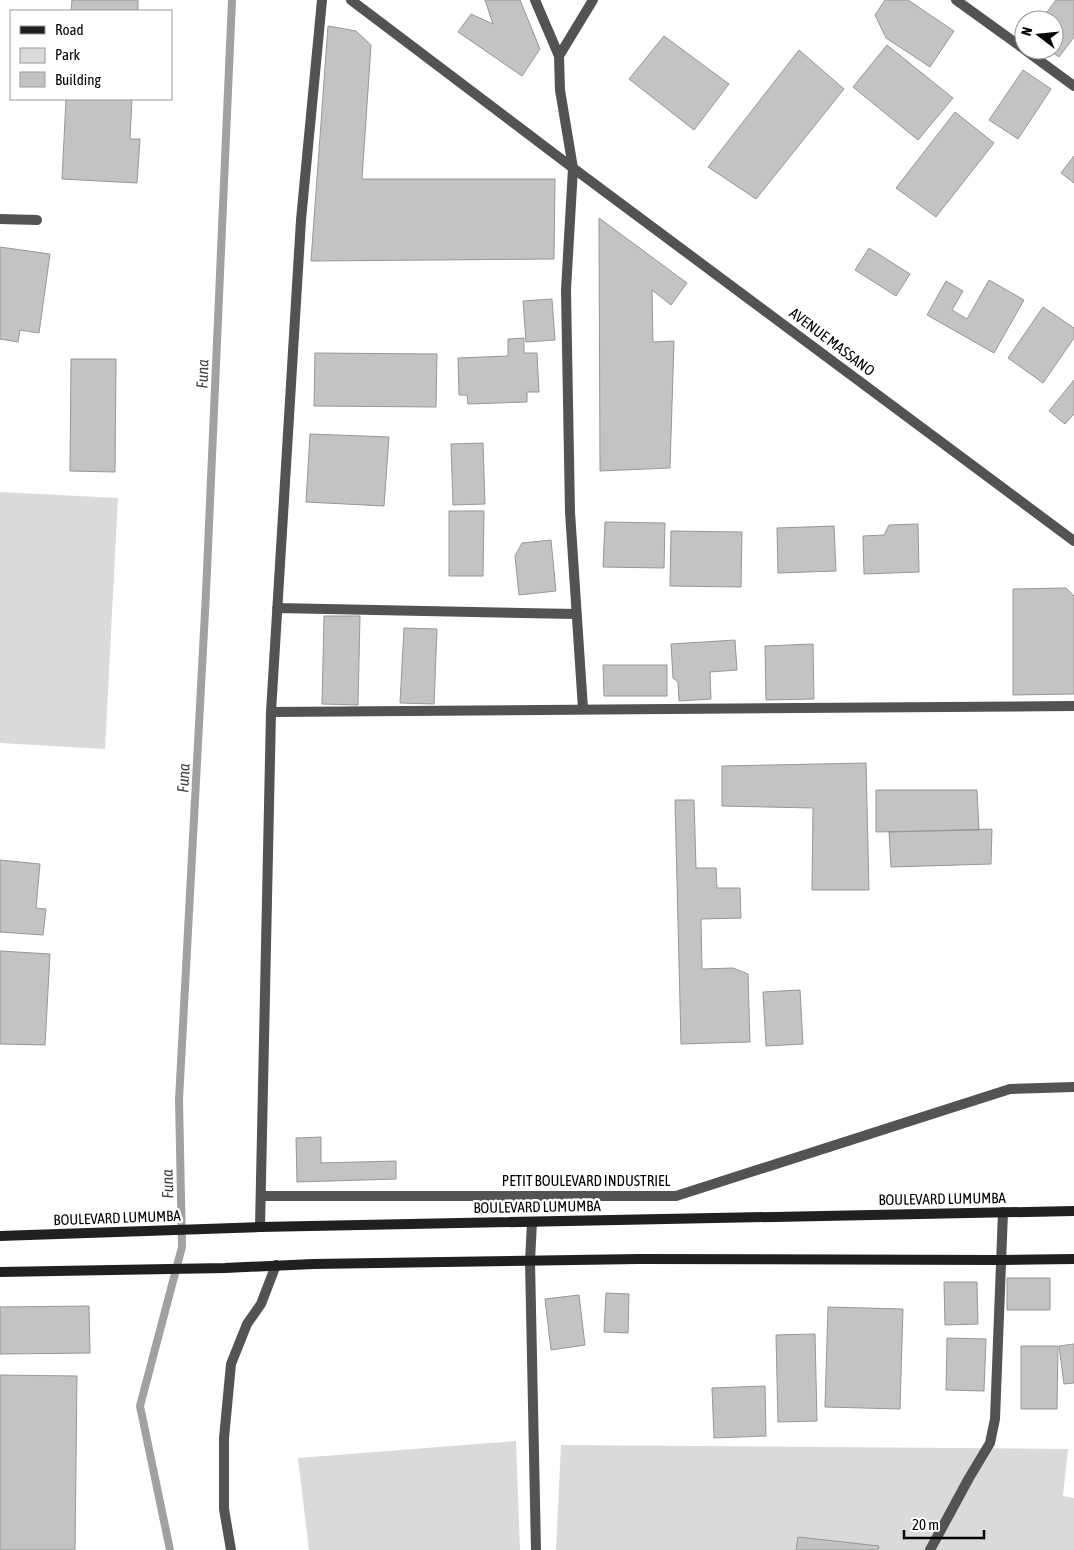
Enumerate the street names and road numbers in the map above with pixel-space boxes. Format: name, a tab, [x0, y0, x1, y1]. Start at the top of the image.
street label: AVENUE MASSANO	[786, 304, 878, 379]
street label: PETIT BOULEVARD INDUSTRIEL	[502, 1172, 670, 1189]
street label: BOULEVARD LUMUMBA	[878, 1189, 1006, 1208]
street label: BOULEVARD LUMUMBA	[473, 1197, 601, 1216]
street label: BOULEVARD LUMUMBA	[53, 1207, 182, 1228]

